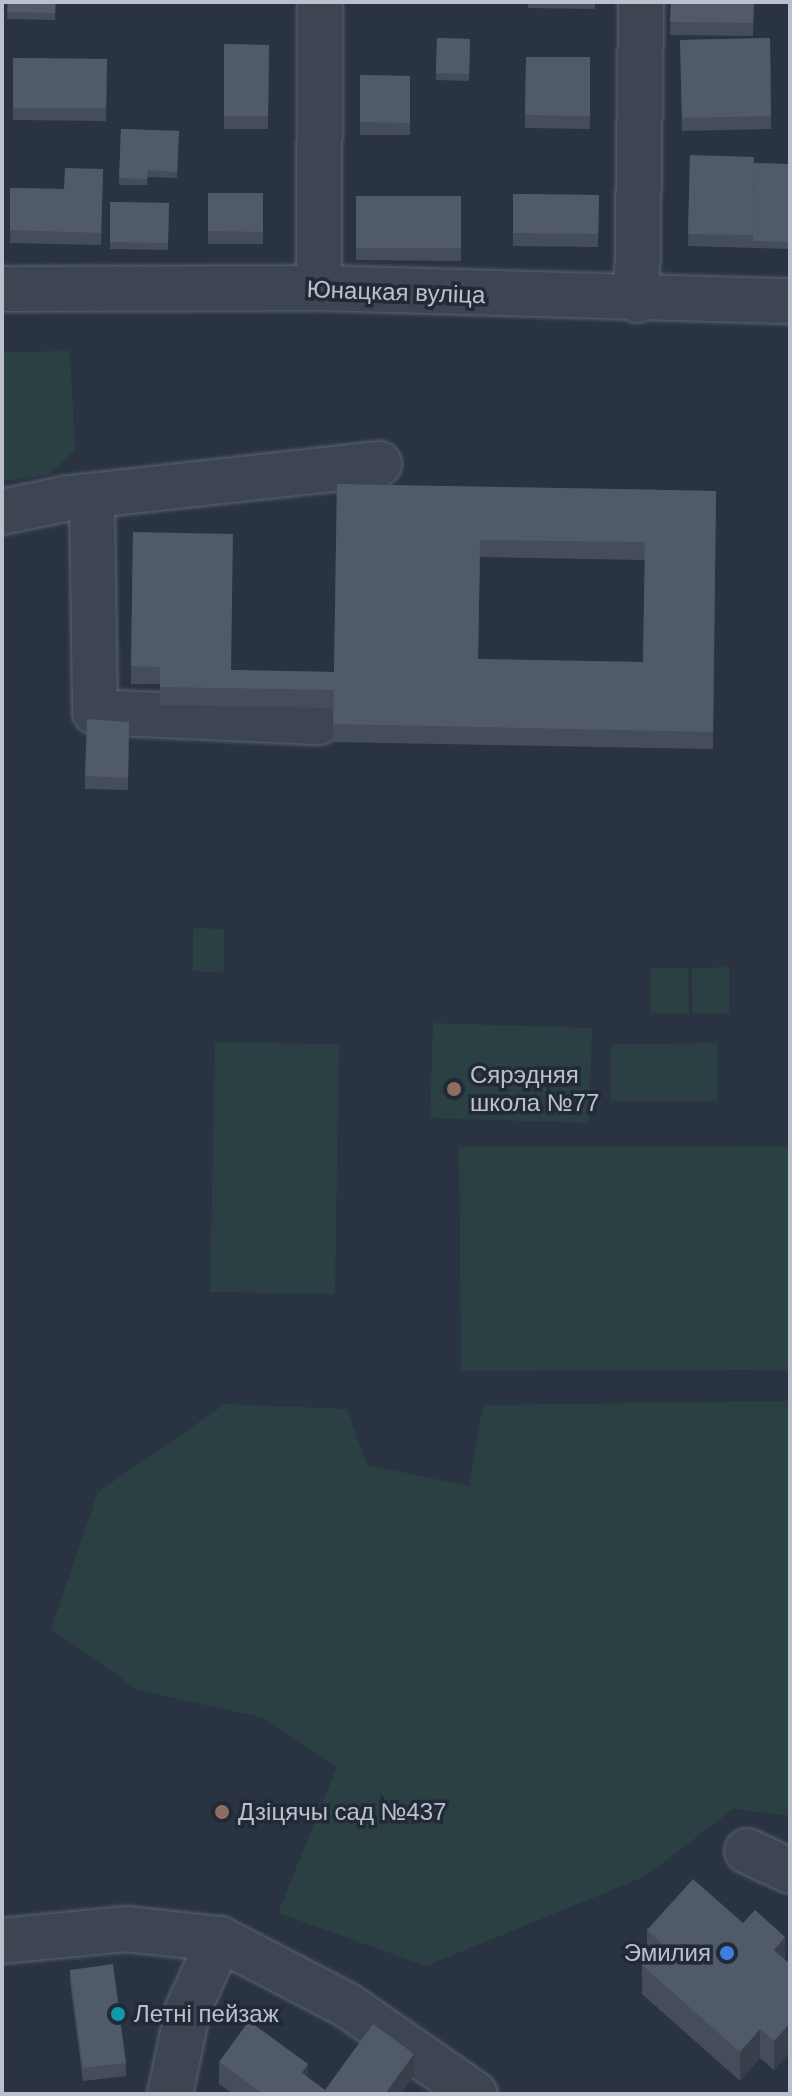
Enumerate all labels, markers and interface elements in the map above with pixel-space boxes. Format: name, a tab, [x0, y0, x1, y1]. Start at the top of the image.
street label: Юнацкая вуліца	[306, 274, 486, 310]
place label: Сярэдняя школа №77	[470, 1061, 599, 1117]
marker: Сярэдняя школа №77	[445, 1080, 463, 1098]
place label: Дзіцячы сад №437	[238, 1798, 446, 1826]
marker: Дзіцячы сад №437	[213, 1803, 231, 1821]
place label: Эмилия	[624, 1939, 711, 1967]
marker: Эмилия	[718, 1944, 736, 1962]
place label: Летні пейзаж	[134, 2000, 279, 2028]
marker: Летні пейзаж	[109, 2005, 127, 2023]

